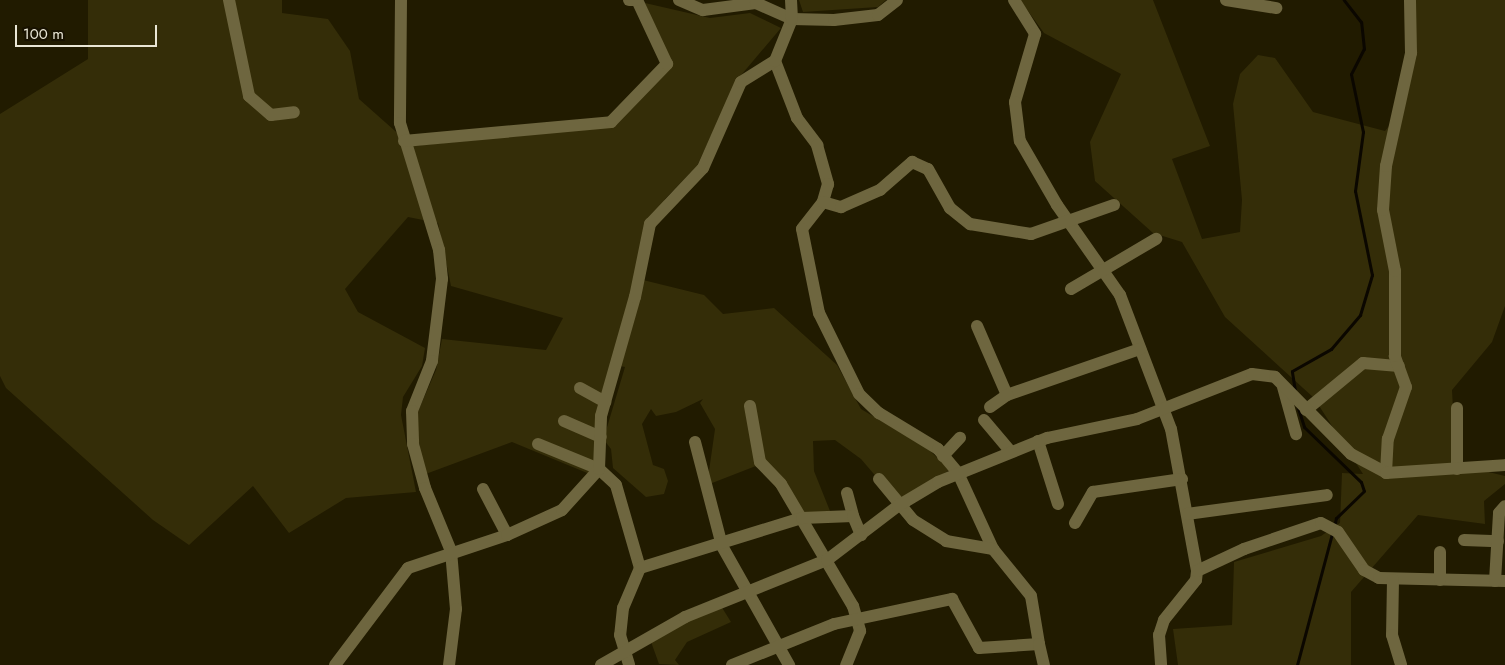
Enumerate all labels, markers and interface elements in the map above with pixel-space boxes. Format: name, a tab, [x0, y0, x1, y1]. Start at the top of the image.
scale bar	[18, 15, 160, 47]
text: 100 m	[23, 23, 64, 45]

